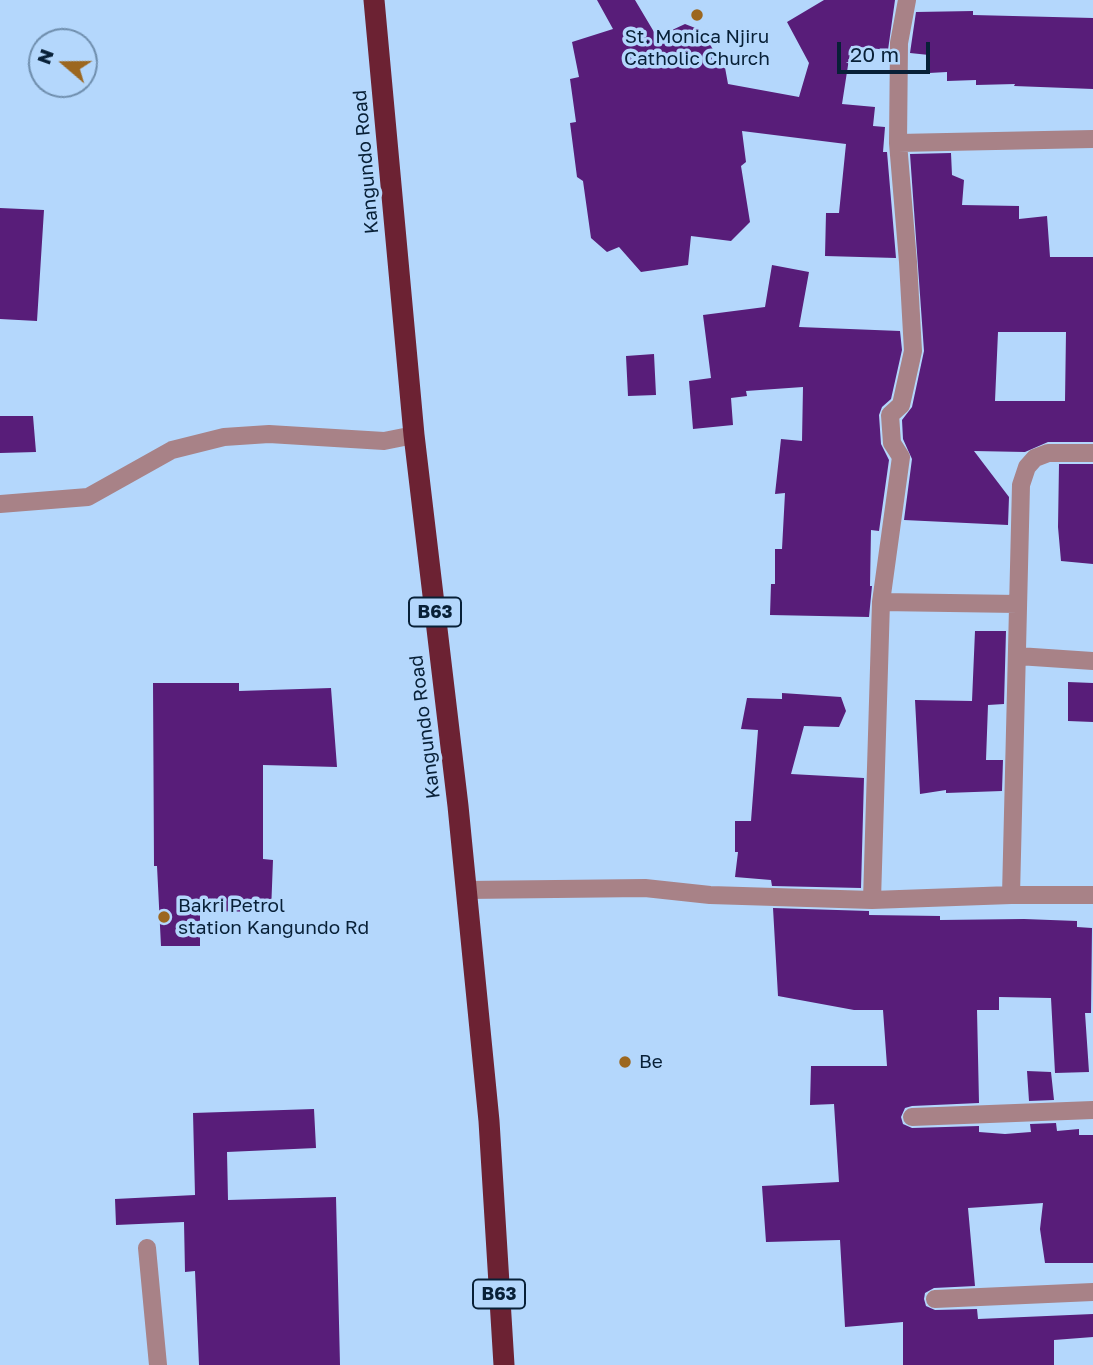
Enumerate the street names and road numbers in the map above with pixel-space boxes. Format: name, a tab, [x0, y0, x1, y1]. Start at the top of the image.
street label: Kangundo Road	[348, 89, 384, 235]
road number: B63	[409, 598, 461, 626]
street label: Kangundo Road	[405, 654, 445, 800]
road number: B63	[473, 1280, 525, 1308]

